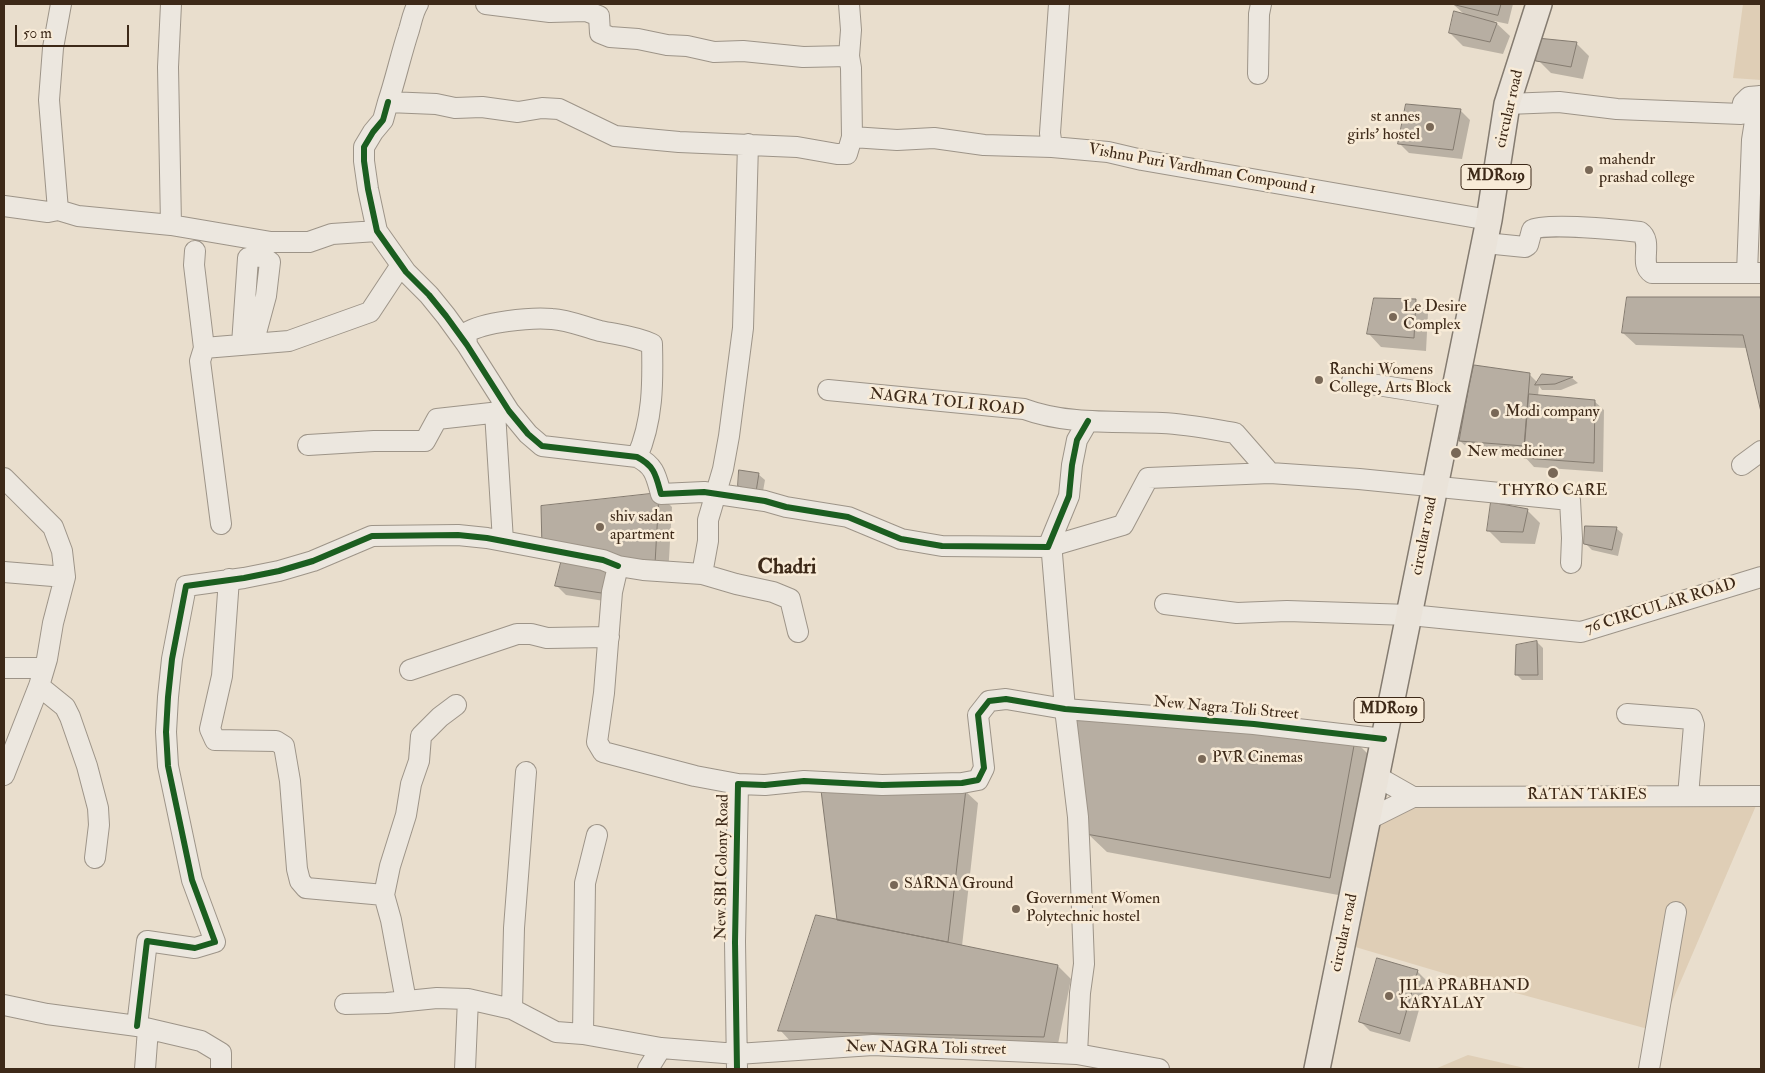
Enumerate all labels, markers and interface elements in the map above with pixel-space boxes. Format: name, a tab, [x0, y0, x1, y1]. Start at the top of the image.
scale bar	[18, 15, 131, 47]
text: 50 m	[23, 24, 52, 43]
street label: circular road	[1492, 68, 1528, 150]
place label: st annes girls' hostel	[1347, 108, 1420, 146]
marker: st annes girls' hostel	[1424, 121, 1436, 133]
street label: Vishnu Puri Vardhman Compound 1	[1087, 141, 1317, 199]
place label: mahendr prashad college	[1599, 151, 1695, 189]
road number: MDR019	[1461, 164, 1531, 190]
marker: mahendr prashad college	[1583, 164, 1595, 176]
place label: Le Desire Complex	[1403, 298, 1467, 336]
marker: Le Desire Complex	[1387, 311, 1399, 323]
place label: Ranchi Womens College, Arts Block	[1329, 361, 1451, 399]
marker: Ranchi Womens College, Arts Block	[1313, 374, 1325, 386]
street label: NAGRA TOLI ROAD	[869, 385, 1025, 421]
place label: Modi company	[1505, 403, 1600, 423]
marker: Modi company	[1489, 407, 1501, 419]
place label: New mediciner	[1467, 443, 1564, 463]
marker: New mediciner	[1449, 446, 1463, 460]
marker: THYRO CARE	[1546, 466, 1560, 480]
place label: THYRO CARE	[1499, 482, 1607, 502]
street label: circular road	[1408, 495, 1442, 577]
place label: shiv sadan apartment	[610, 508, 675, 546]
marker: shiv sadan apartment	[594, 521, 606, 533]
district label: Chadri	[758, 555, 816, 581]
street label: 76 CIRCULAR ROAD	[1583, 575, 1739, 639]
street label: New Nagra Toli Street	[1152, 693, 1300, 725]
road number: MDR019	[1354, 698, 1424, 722]
place label: PVR Cinemas	[1212, 749, 1303, 769]
marker: PVR Cinemas	[1196, 753, 1208, 765]
street label: RATAN TAKIES	[1527, 786, 1647, 806]
street label: New SBI Colony Road	[712, 794, 734, 940]
place label: SARNA Ground	[904, 875, 1013, 895]
marker: SARNA Ground	[888, 879, 900, 891]
place label: Government Women Polytechnic hostel	[1026, 890, 1160, 928]
street label: circular road	[1327, 892, 1363, 974]
marker: Government Women Polytechnic hostel	[1010, 903, 1022, 915]
place label: JILA PRABHAND KARYALAY	[1399, 977, 1529, 1015]
marker: JILA PRABHAND KARYALAY	[1383, 990, 1395, 1002]
street label: New NAGRA Toli street	[846, 1038, 1006, 1060]

